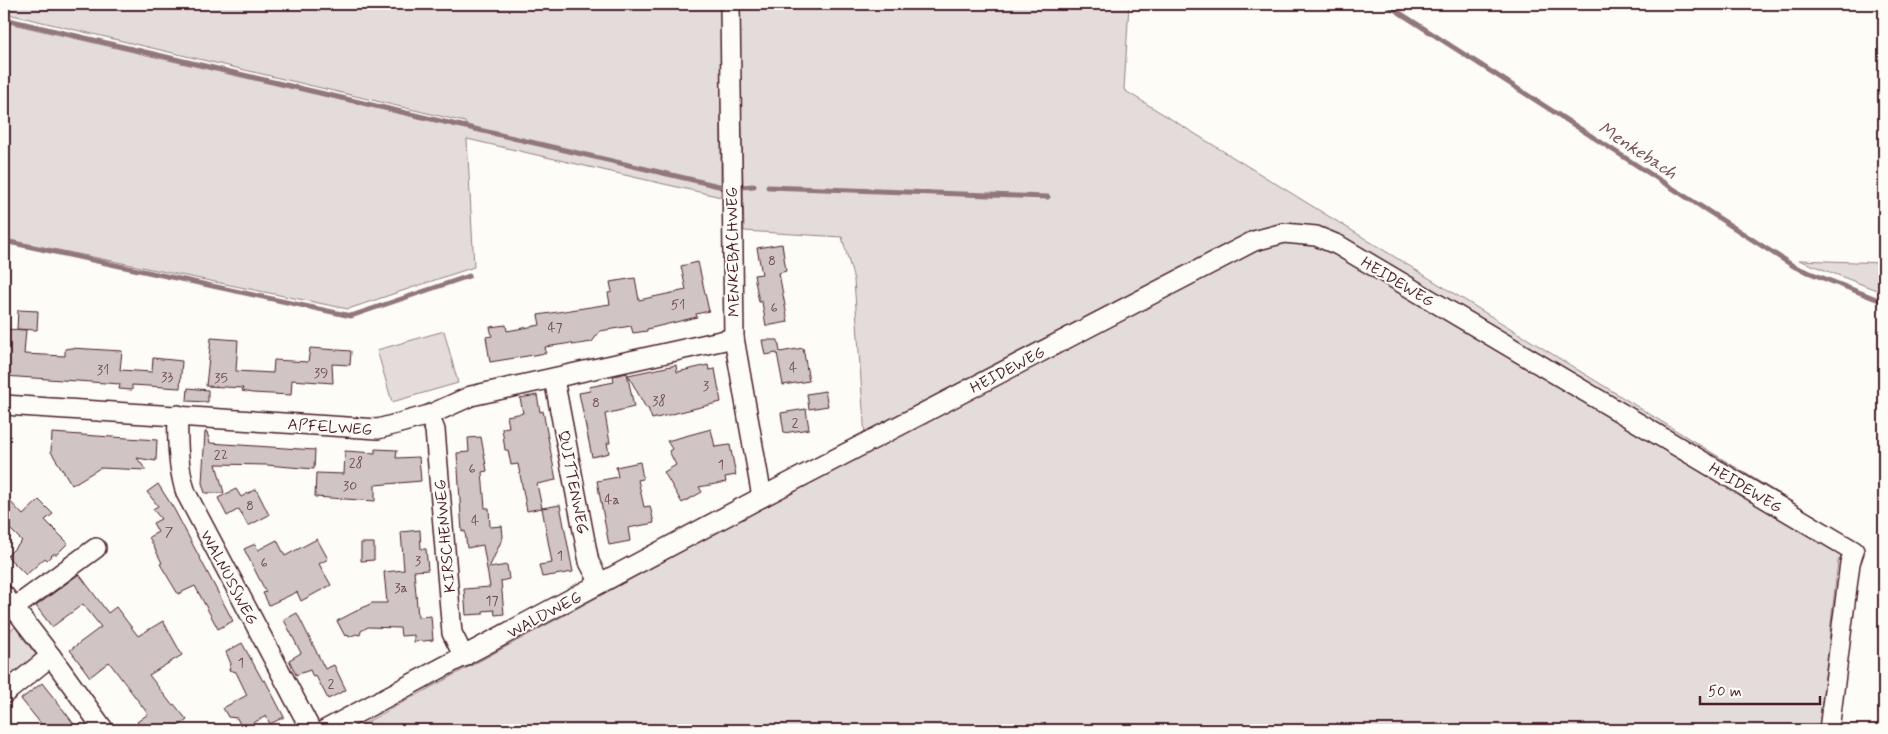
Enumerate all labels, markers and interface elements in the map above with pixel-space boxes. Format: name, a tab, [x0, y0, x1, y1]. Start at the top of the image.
water label: Menkebach	[1594, 116, 1682, 185]
street label: MENKEBACHWEG	[722, 186, 745, 317]
house number: 8	[768, 252, 776, 270]
street label: HEIDEWEG	[1357, 252, 1438, 312]
house number: 51	[671, 296, 685, 314]
house number: 6	[770, 299, 778, 317]
house number: 47	[547, 319, 563, 337]
street label: HEIDEWEG	[967, 342, 1049, 399]
house number: 4	[789, 359, 797, 377]
house number: 31	[97, 361, 109, 379]
house number: 39	[314, 364, 328, 382]
house number: 33	[161, 368, 173, 386]
house number: 35	[214, 369, 228, 387]
house number: 3	[703, 377, 709, 395]
house number: 38	[652, 392, 666, 410]
house number: 8	[592, 394, 600, 412]
street label: APFELWEG	[287, 414, 373, 441]
house number: 2	[792, 414, 799, 432]
street label: QUITTENWEG	[552, 429, 593, 536]
house number: 22	[214, 446, 228, 464]
house number: 28	[349, 454, 363, 472]
house number: 1	[718, 456, 724, 474]
street label: HEIDEWEG	[1705, 458, 1786, 518]
house number: 6	[468, 460, 476, 478]
house number: 30	[343, 477, 357, 495]
street label: KIRSCHENWEG	[430, 478, 461, 593]
house number: 4a	[604, 491, 620, 509]
house number: 8	[246, 497, 254, 515]
house number: 4	[471, 512, 479, 530]
house number: 7	[165, 523, 174, 541]
street label: WALNUSSWEG	[195, 527, 262, 629]
house number: 1	[557, 547, 563, 565]
house number: 3	[415, 552, 421, 570]
house number: 6	[260, 554, 268, 572]
house number: 3a	[394, 579, 408, 597]
street label: WALDWEG	[504, 587, 586, 644]
house number: 17	[485, 592, 499, 610]
house number: 1	[238, 654, 244, 672]
scale bar	[1700, 674, 1820, 706]
house number: 2	[328, 675, 335, 693]
text: 50 m	[1708, 682, 1742, 702]

